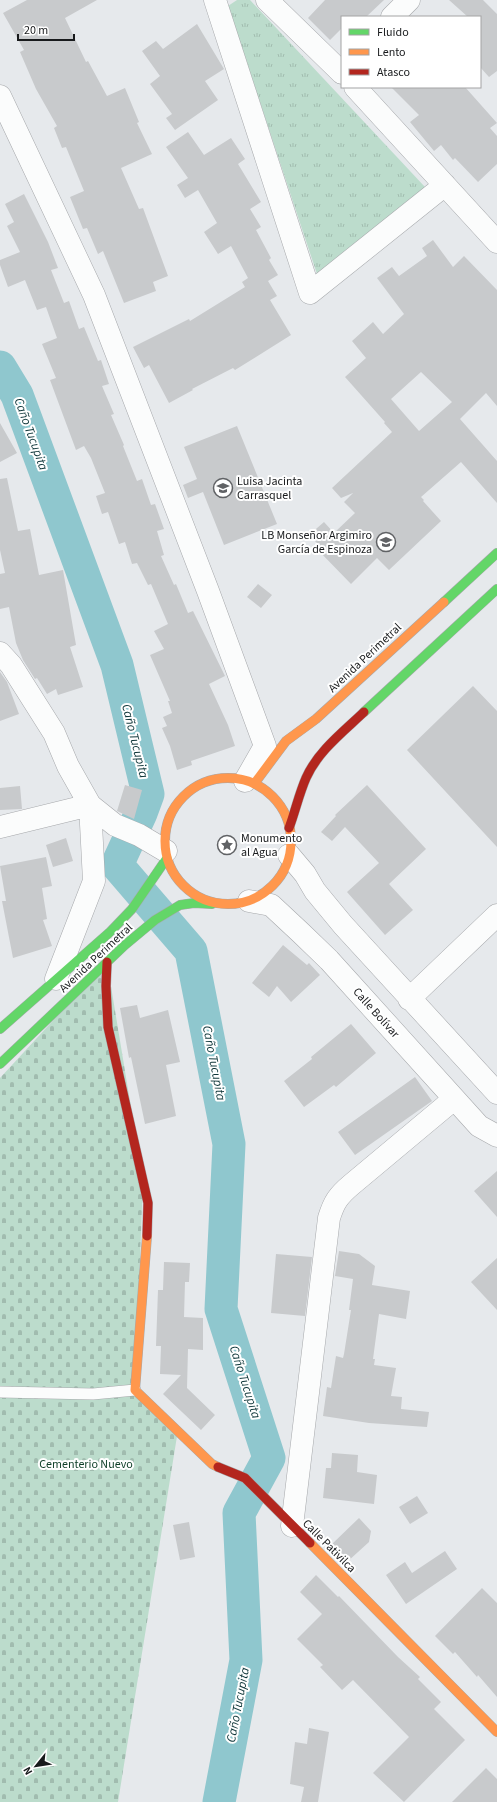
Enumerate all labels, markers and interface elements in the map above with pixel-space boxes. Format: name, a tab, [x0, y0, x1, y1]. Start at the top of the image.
scale bar	[18, 16, 74, 42]
legend	[341, 16, 481, 88]
text: 20 m	[24, 22, 48, 39]
text: Fluido	[377, 24, 409, 41]
text: Lento	[377, 44, 406, 61]
text: Atasco	[377, 64, 410, 81]
water label: Caño Tucupita	[10, 395, 52, 473]
place label: Luisa Jacinta Carrasquel	[237, 473, 302, 504]
school or university icon: Luisa Jacinta Carrasquel	[212, 477, 234, 499]
place label: LB Monseñor Argimiro García de Espinoza	[261, 527, 372, 558]
school or university icon: LB Monseñor Argimiro García de Espinoza	[375, 531, 397, 553]
street label: Avenida Perimetral	[324, 619, 406, 697]
water label: Caño Tucupita	[117, 702, 153, 780]
place label: Monumento al Agua	[241, 830, 302, 861]
place icon: Monumento al Agua	[216, 834, 238, 856]
street label: Avenida Perimetral	[55, 919, 137, 997]
street label: Calle Bolívar	[349, 984, 404, 1043]
water label: Caño Tucupita	[198, 1024, 230, 1102]
water label: Caño Tucupita	[225, 1343, 265, 1421]
park label: Cementerio Nuevo	[39, 1456, 133, 1473]
street label: Calle Pativilca	[298, 1515, 360, 1577]
water label: Caño Tucupita	[222, 1666, 254, 1744]
north arrow	[16, 1746, 56, 1786]
text: N	[19, 1764, 36, 1778]

